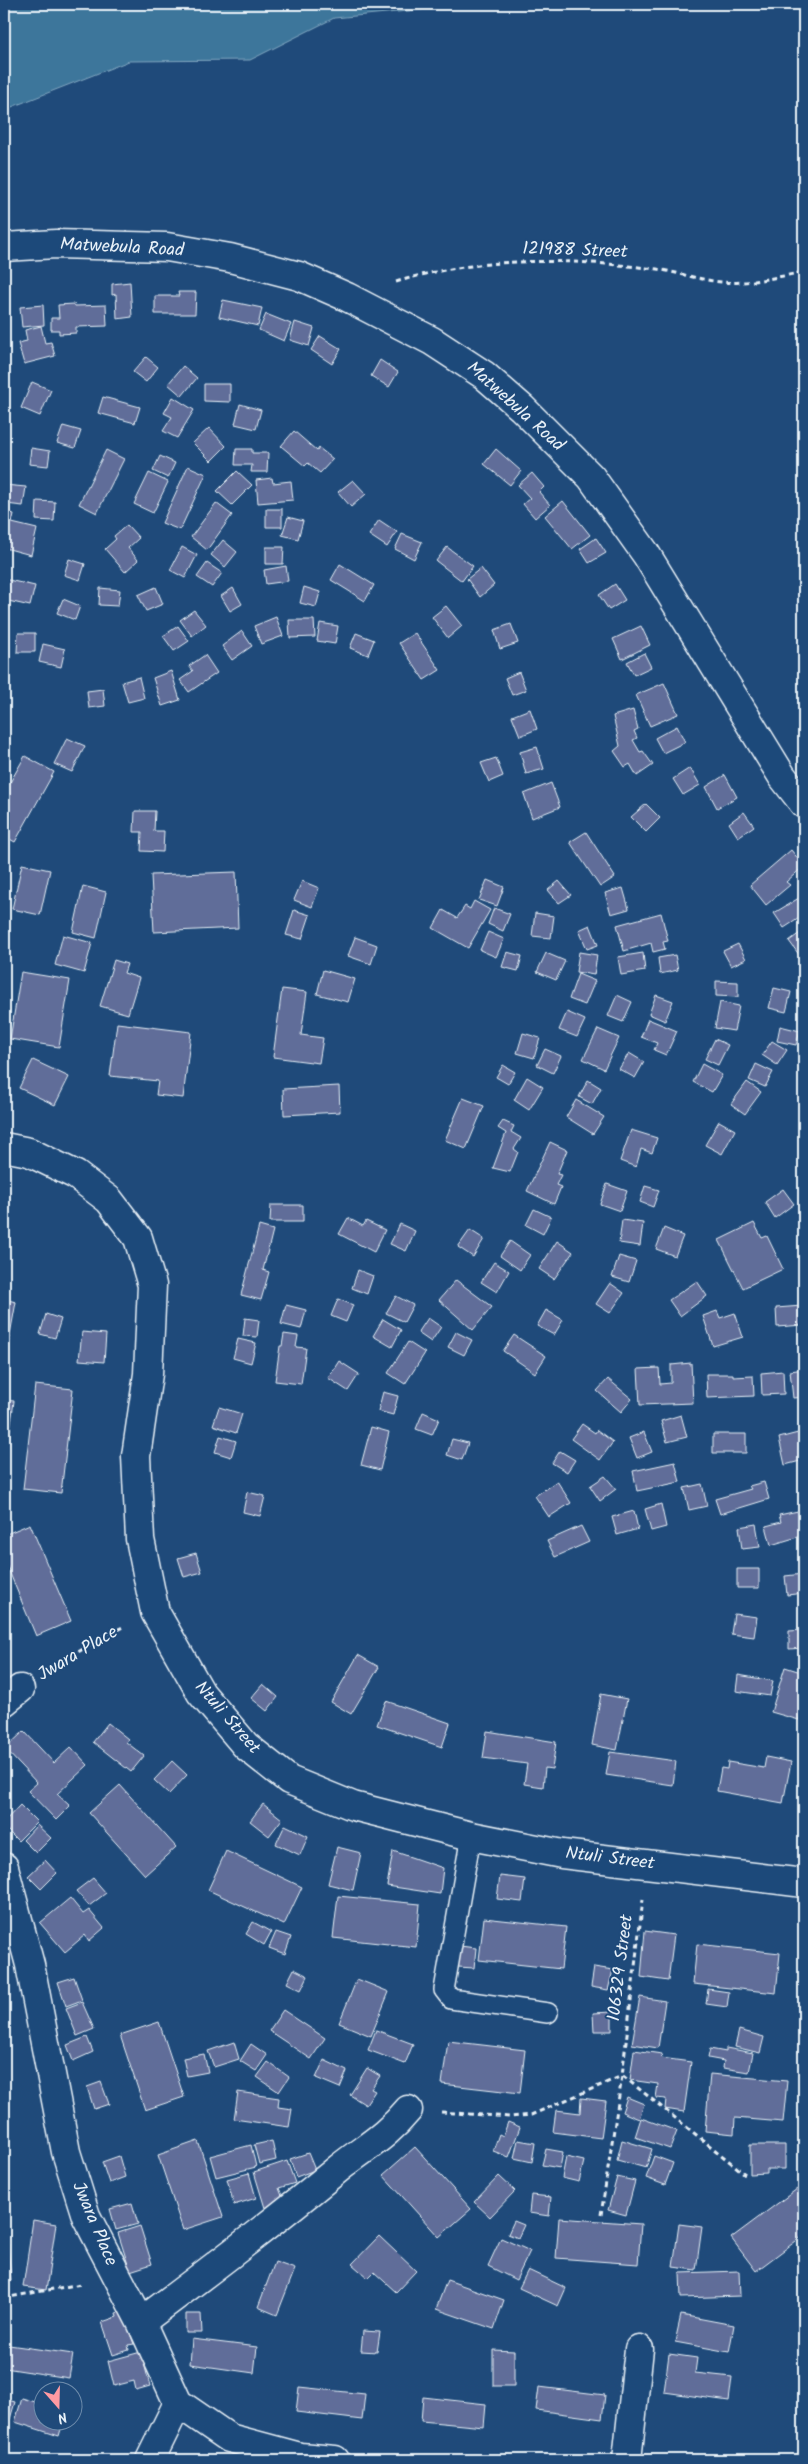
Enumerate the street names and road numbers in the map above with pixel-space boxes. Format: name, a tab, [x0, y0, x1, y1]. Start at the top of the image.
street label: Matwebula Road	[59, 230, 186, 266]
street label: 121988 Street	[522, 235, 629, 267]
street label: Matwebula Road	[459, 355, 572, 460]
street label: Jwara Place	[32, 1619, 124, 1689]
street label: Ntuli Street	[187, 1675, 268, 1762]
street label: Ntuli Street	[564, 1839, 657, 1879]
street label: 106329 Street	[600, 1912, 642, 2023]
street label: Jwara Place	[63, 2177, 125, 2271]

